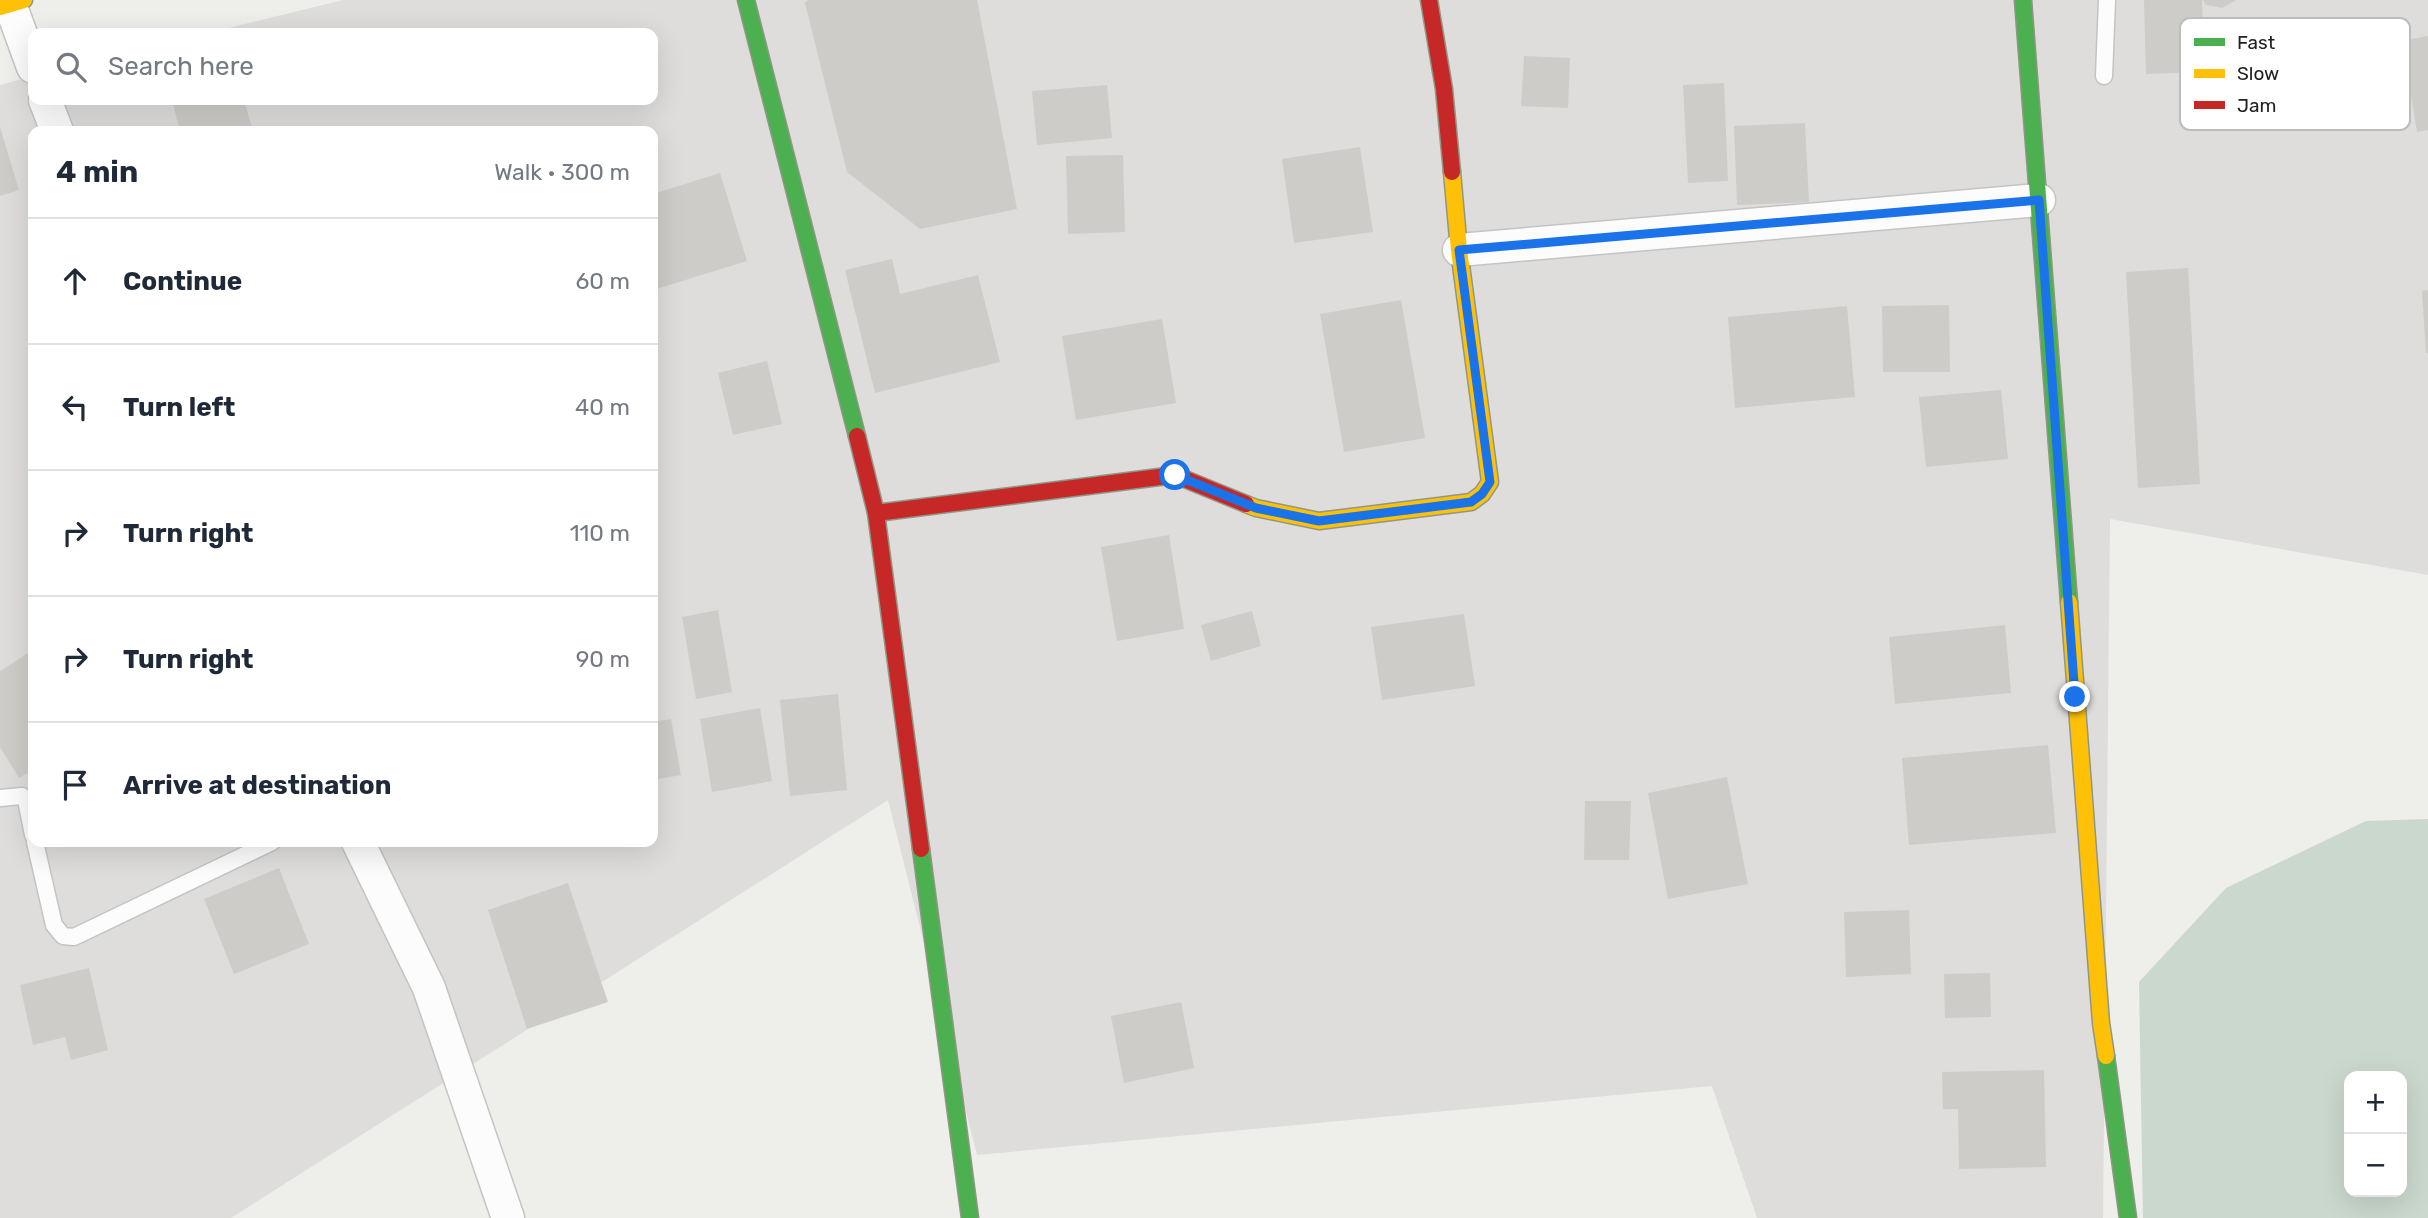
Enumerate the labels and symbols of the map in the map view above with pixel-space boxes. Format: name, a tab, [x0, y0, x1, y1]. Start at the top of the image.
legend	[2180, 18, 2410, 130]
text: Fast	[2237, 31, 2276, 54]
text: Slow	[2237, 62, 2279, 85]
text: Jam	[2237, 94, 2276, 117]
route start	[1159, 459, 1190, 490]
route end	[2059, 681, 2090, 712]

